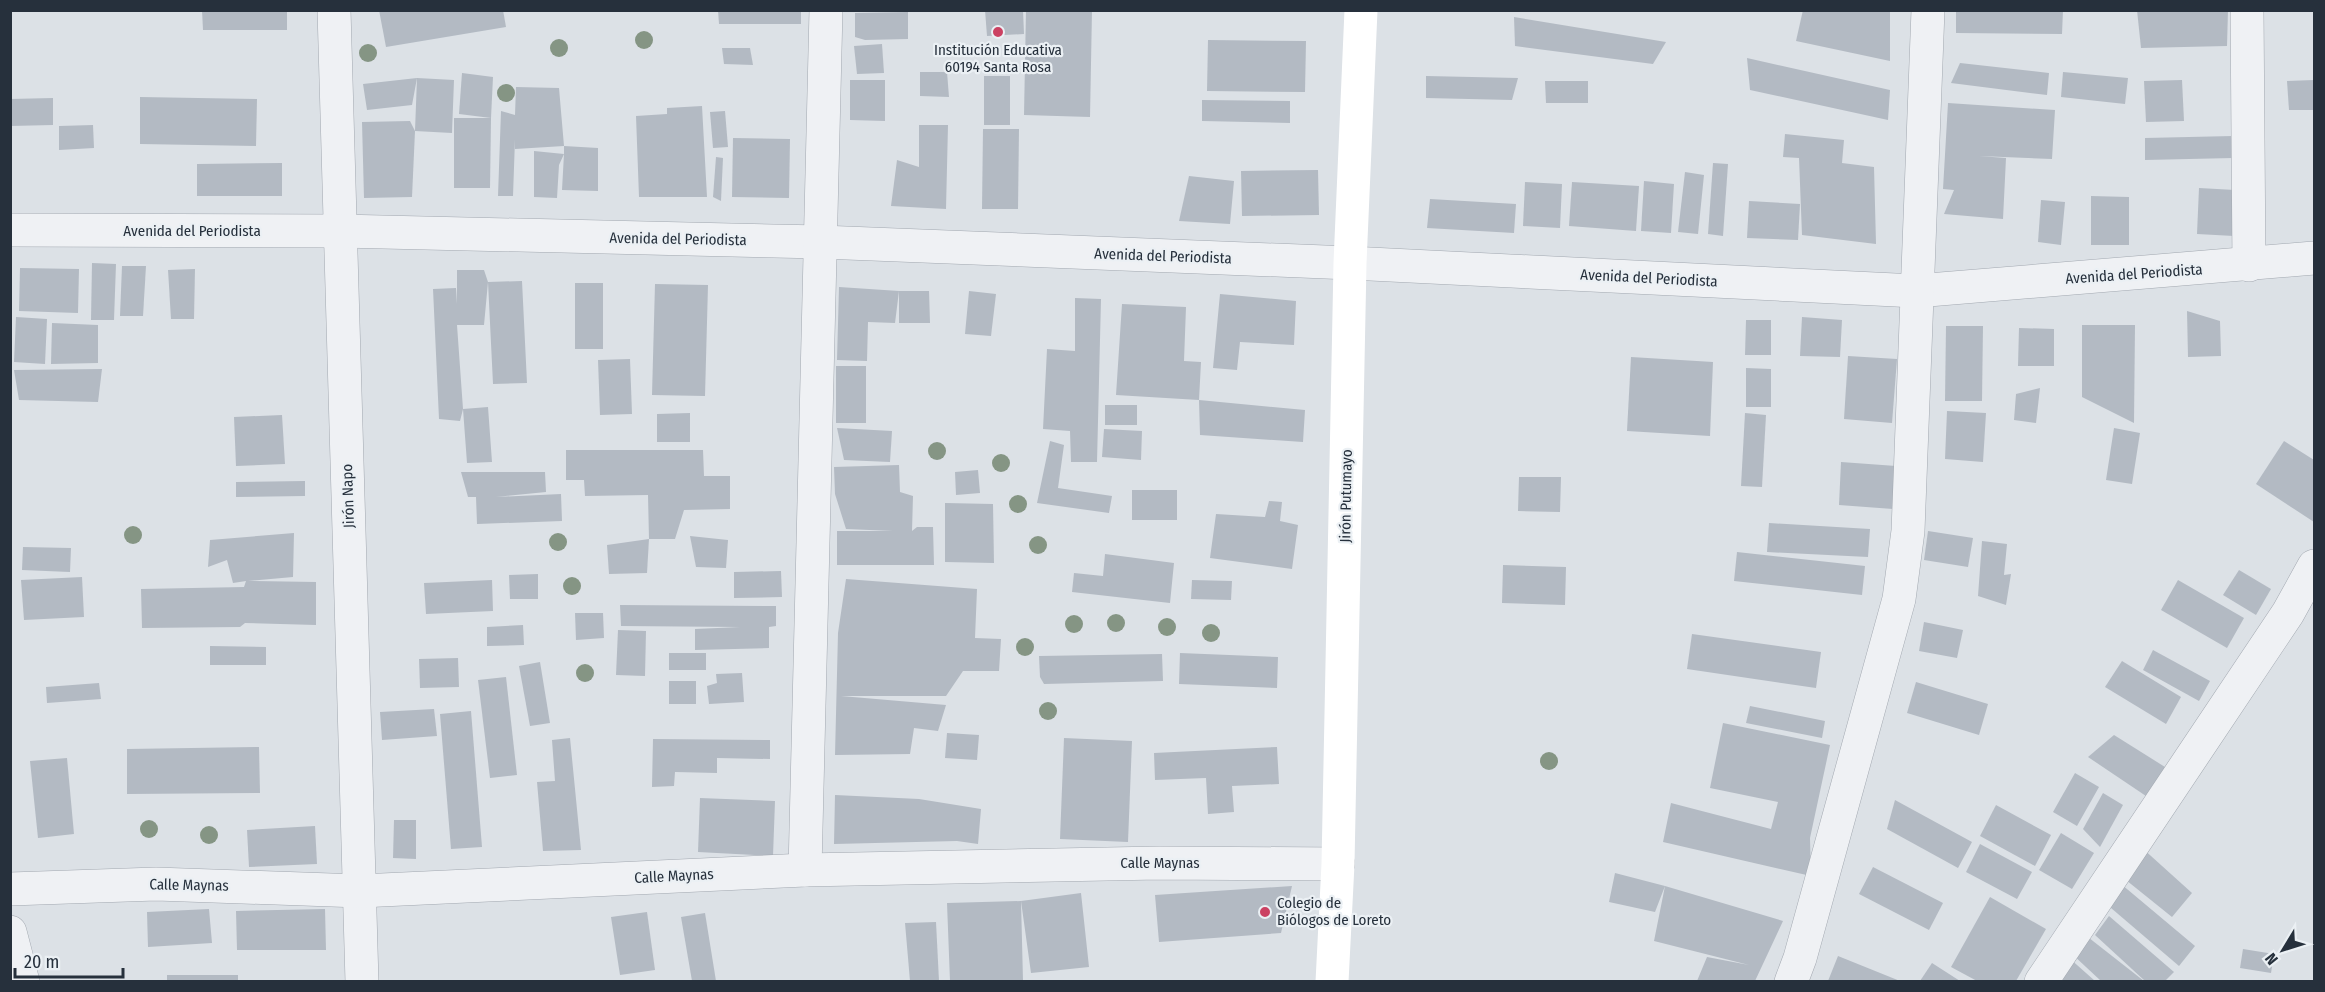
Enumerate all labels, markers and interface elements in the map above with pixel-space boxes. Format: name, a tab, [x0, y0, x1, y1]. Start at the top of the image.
marker: Institución Educativa 60194 Santa Rosa	[991, 25, 1005, 39]
place label: Institución Educativa 60194 Santa Rosa	[934, 41, 1062, 76]
street label: Avenida del Periodista	[123, 222, 261, 240]
street label: Avenida del Periodista	[609, 229, 747, 249]
street label: Avenida del Periodista	[1094, 245, 1232, 267]
street label: Avenida del Periodista	[2065, 260, 2203, 288]
street label: Avenida del Periodista	[1580, 265, 1718, 291]
street label: Jirón Putumayo	[1336, 449, 1356, 543]
street label: Jirón Napo	[338, 463, 358, 528]
street label: Calle Maynas	[1120, 854, 1200, 872]
street label: Calle Maynas	[634, 865, 714, 887]
street label: Calle Maynas	[149, 875, 229, 895]
place label: Colegio de Biólogos de Loreto	[1277, 894, 1391, 929]
marker: Colegio de Biólogos de Loreto	[1258, 905, 1272, 919]
north arrow	[2253, 920, 2313, 980]
scale bar	[15, 941, 123, 979]
text: N	[2261, 949, 2282, 969]
text: 20 m	[24, 951, 59, 973]

